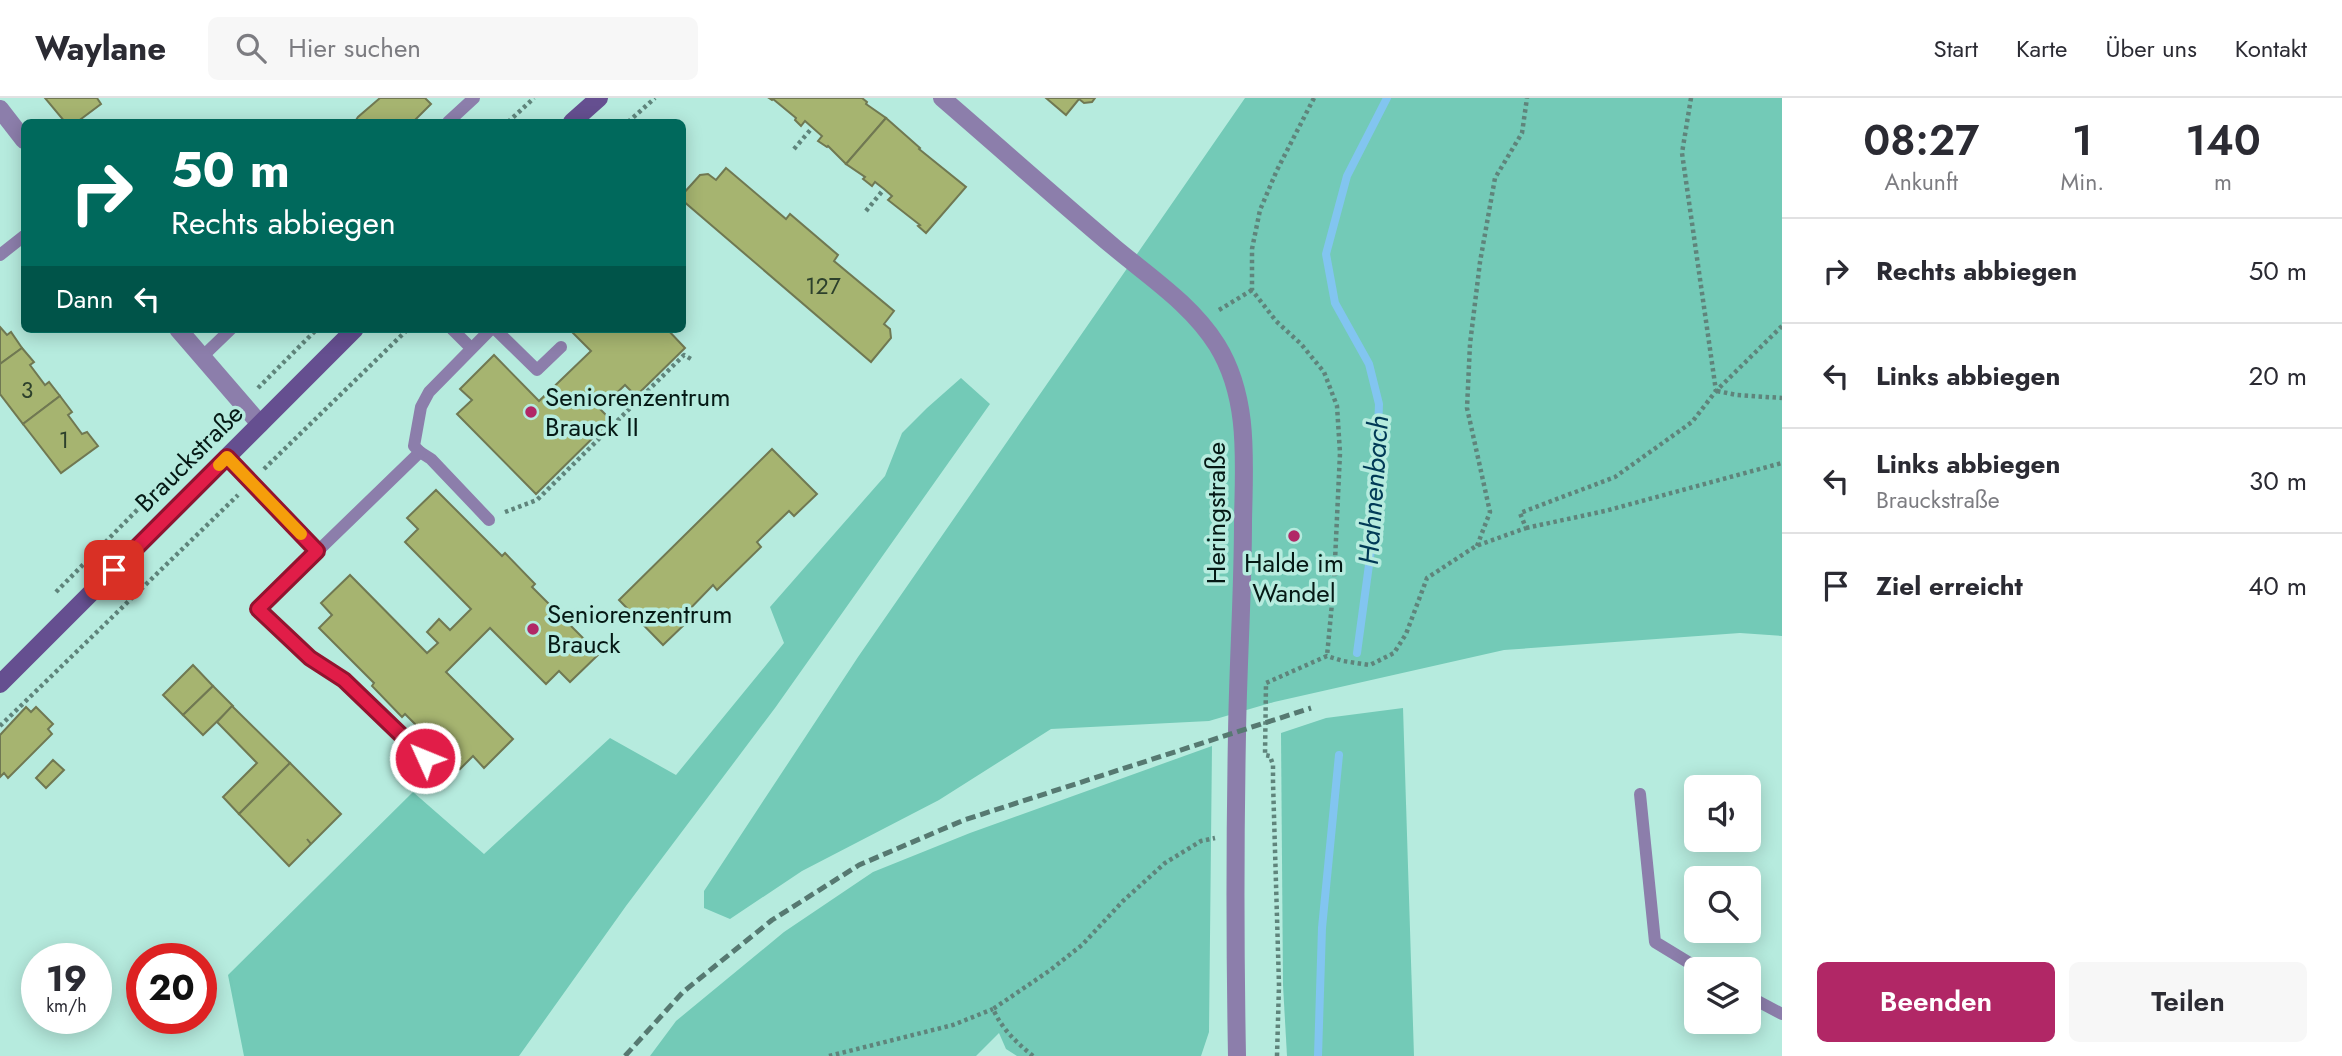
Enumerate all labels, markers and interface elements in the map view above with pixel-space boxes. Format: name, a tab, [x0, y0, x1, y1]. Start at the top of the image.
search box	[208, 17, 698, 80]
text: Waylane	[35, 25, 166, 72]
icon: search	[232, 29, 270, 67]
text: Hier suchen	[288, 29, 421, 67]
text: Start	[1934, 31, 1978, 66]
text: Karte	[2016, 31, 2067, 66]
text: Über uns	[2105, 31, 2197, 66]
text: Kontakt	[2235, 31, 2307, 66]
text: 08:27	[1863, 110, 1979, 171]
text: 1	[2072, 110, 2093, 171]
text: 140	[2185, 110, 2261, 171]
text: 50 m	[171, 135, 290, 205]
icon: right	[56, 147, 147, 238]
text: Ankunft	[1885, 165, 1958, 199]
text: Min.	[2061, 165, 2104, 199]
text: m	[2214, 165, 2232, 199]
text: Rechts abbiegen	[171, 200, 396, 246]
icon: right	[1817, 252, 1855, 290]
text: Rechts abbiegen	[1876, 252, 2077, 290]
text: 50 m	[2249, 252, 2307, 290]
house number: 127	[805, 269, 841, 303]
text: Dann	[56, 280, 114, 318]
icon: left	[128, 280, 166, 318]
icon: left	[1817, 357, 1855, 395]
text: Links abbiegen	[1876, 357, 2060, 395]
text: 20 m	[2249, 357, 2307, 395]
house number: 3	[21, 373, 33, 407]
place label: Seniorenzentrum Brauck II	[545, 378, 731, 446]
street label: Brauckstraße	[126, 395, 252, 521]
marker: Seniorenzentrum Brauck II	[523, 404, 539, 420]
water label: Hahnenbach	[1348, 414, 1399, 566]
house number: 1	[59, 423, 69, 457]
street label: Heringstraße	[1197, 442, 1235, 584]
text: Links abbiegen	[1876, 445, 2060, 483]
icon: left	[1817, 462, 1855, 500]
text: 30 m	[2249, 462, 2307, 500]
text: Brauckstraße	[1876, 483, 2000, 517]
marker: Halde im Wandel	[1286, 528, 1302, 544]
pin	[84, 540, 144, 600]
place label: Halde im Wandel	[1244, 544, 1344, 612]
icon: arrive	[95, 551, 133, 589]
icon: arrive	[1817, 567, 1855, 605]
text: Ziel erreicht	[1876, 567, 2023, 605]
text: 40 m	[2248, 567, 2307, 605]
place label: Seniorenzentrum Brauck	[547, 595, 733, 663]
marker: Seniorenzentrum Brauck	[525, 621, 541, 637]
position arrow	[388, 721, 462, 795]
map controls	[1684, 775, 1761, 1034]
button: sound	[1684, 775, 1761, 852]
button: search	[1684, 866, 1761, 943]
speed limit sign: 20	[126, 943, 217, 1034]
text: 19	[46, 954, 87, 1004]
button: layers	[1684, 957, 1761, 1034]
button: Beenden	[1817, 962, 2055, 1042]
button: Teilen	[2069, 962, 2307, 1042]
text: km/h	[46, 993, 87, 1019]

